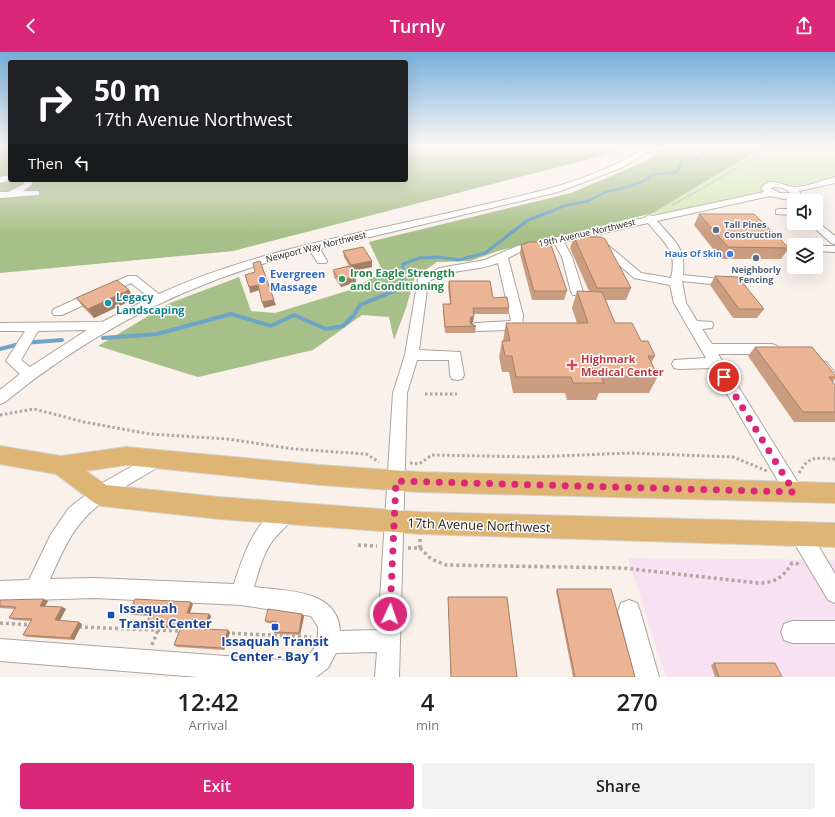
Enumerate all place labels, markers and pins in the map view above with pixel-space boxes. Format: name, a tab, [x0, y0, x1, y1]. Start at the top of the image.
place label: Tall Pines Construction	[724, 218, 782, 241]
marker: Tall Pines Construction	[711, 225, 721, 235]
place label: Haus Of Skin	[665, 247, 722, 260]
marker: Haus Of Skin	[725, 249, 735, 259]
marker: Neighborly Fencing	[751, 253, 761, 263]
place label: Neighborly Fencing	[731, 263, 782, 286]
place label: Iron Eagle Strength and Conditioning	[350, 265, 455, 293]
place label: Evergreen Massage	[270, 266, 325, 294]
marker: Iron Eagle Strength and Conditioning	[337, 274, 347, 284]
marker: Evergreen Massage	[257, 275, 267, 285]
place label: Legacy Landscaping	[116, 289, 185, 317]
marker: Legacy Landscaping	[103, 298, 113, 308]
place label: Highmark Medical Center	[581, 351, 664, 379]
marker: Highmark Medical Center	[566, 359, 578, 371]
pin	[707, 360, 741, 394]
place label: Issaquah Transit Center	[119, 599, 212, 632]
marker: Issaquah Transit Center	[106, 610, 116, 620]
marker: Issaquah Transit Center - Bay 1	[270, 622, 280, 632]
place label: Issaquah Transit Center - Bay 1	[221, 632, 329, 665]

